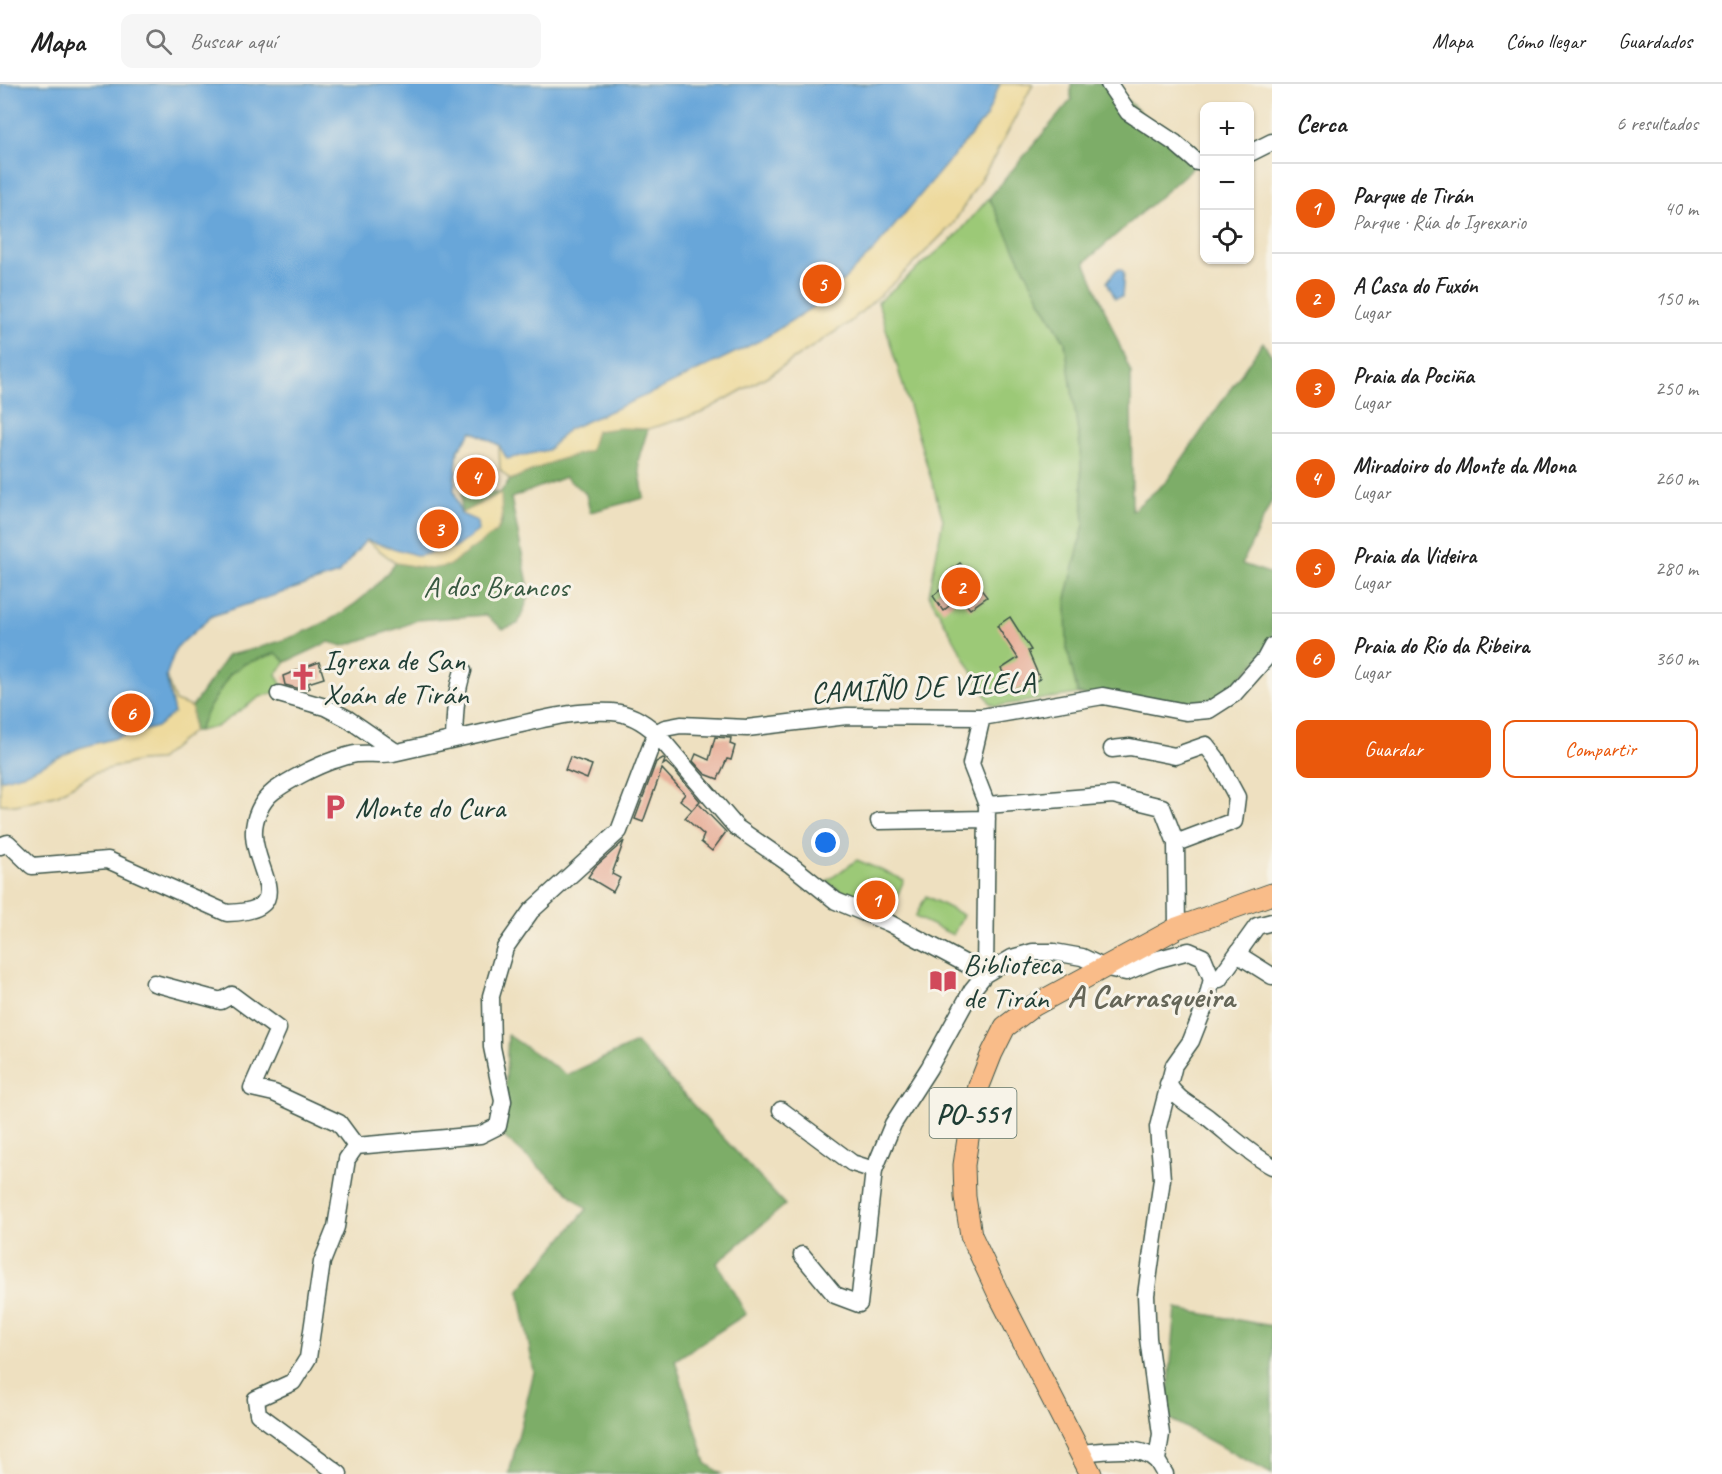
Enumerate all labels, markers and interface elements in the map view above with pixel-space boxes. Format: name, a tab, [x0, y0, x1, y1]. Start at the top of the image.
search box	[121, 14, 541, 68]
text: Mapa	[30, 24, 85, 59]
icon: search	[142, 25, 175, 58]
text: Buscar aquí	[190, 27, 276, 55]
text: Mapa	[1432, 28, 1473, 54]
text: Cómo llegar	[1506, 28, 1585, 54]
text: Guardados	[1618, 28, 1692, 54]
map controls	[1200, 102, 1254, 264]
button: +	[1200, 102, 1254, 156]
text: Cerca	[1296, 107, 1346, 140]
text: 6 resultados	[1616, 111, 1698, 136]
button: −	[1200, 156, 1254, 210]
text: Parque de Tirán	[1353, 182, 1473, 210]
text: 1	[1311, 196, 1320, 221]
text: 40 m	[1664, 196, 1698, 221]
button: locate	[1200, 210, 1254, 264]
text: Parque · Rúa do Igrexario	[1353, 210, 1526, 235]
pin: 5	[802, 262, 842, 306]
text: A Casa do Fuxón	[1353, 272, 1478, 300]
text: 2	[1311, 286, 1320, 311]
text: 150 m	[1655, 286, 1698, 311]
text: Lugar	[1353, 300, 1390, 325]
text: Praia da Pociña	[1353, 362, 1474, 390]
text: 3	[1311, 376, 1320, 401]
text: 250 m	[1655, 376, 1698, 401]
text: Lugar	[1353, 390, 1390, 415]
text: Miradoiro do Monte da Mona	[1353, 452, 1576, 480]
pin: 4	[456, 454, 496, 500]
text: 4	[1311, 466, 1320, 491]
text: 260 m	[1655, 466, 1698, 491]
text: Lugar	[1353, 480, 1390, 505]
pin: 3	[420, 506, 458, 552]
text: Praia da Videira	[1353, 542, 1476, 570]
text: 5	[1311, 556, 1320, 581]
text: 280 m	[1655, 556, 1698, 581]
pin: 2	[942, 564, 980, 610]
park label: A dos Brancos	[423, 567, 571, 605]
text: Lugar	[1353, 570, 1390, 595]
text: Praia do Río da Ribeira	[1353, 632, 1529, 660]
place label: Igrexa de San Xoán de Tirán	[323, 641, 470, 713]
text: 6	[1311, 646, 1320, 671]
text: 360 m	[1655, 646, 1698, 671]
text: Lugar	[1353, 660, 1390, 685]
church icon: Igrexa de San Xoán de Tirán	[288, 662, 318, 692]
street label: CAMIÑO DE VILELA	[810, 662, 1037, 712]
pin: 6	[112, 690, 150, 736]
button: Guardar	[1296, 720, 1491, 778]
button: Compartir	[1503, 720, 1698, 778]
place label: Monte do Cura	[355, 788, 507, 826]
parking icon: Monte do Cura	[320, 792, 350, 822]
your location	[811, 828, 840, 857]
pin: 1	[856, 878, 896, 922]
place label: Biblioteca de Tirán	[963, 945, 1063, 1017]
library icon: Biblioteca de Tirán	[928, 966, 958, 996]
district label: A Carrasqueira	[1068, 976, 1237, 1017]
road number: PO-551	[930, 1088, 1016, 1138]

